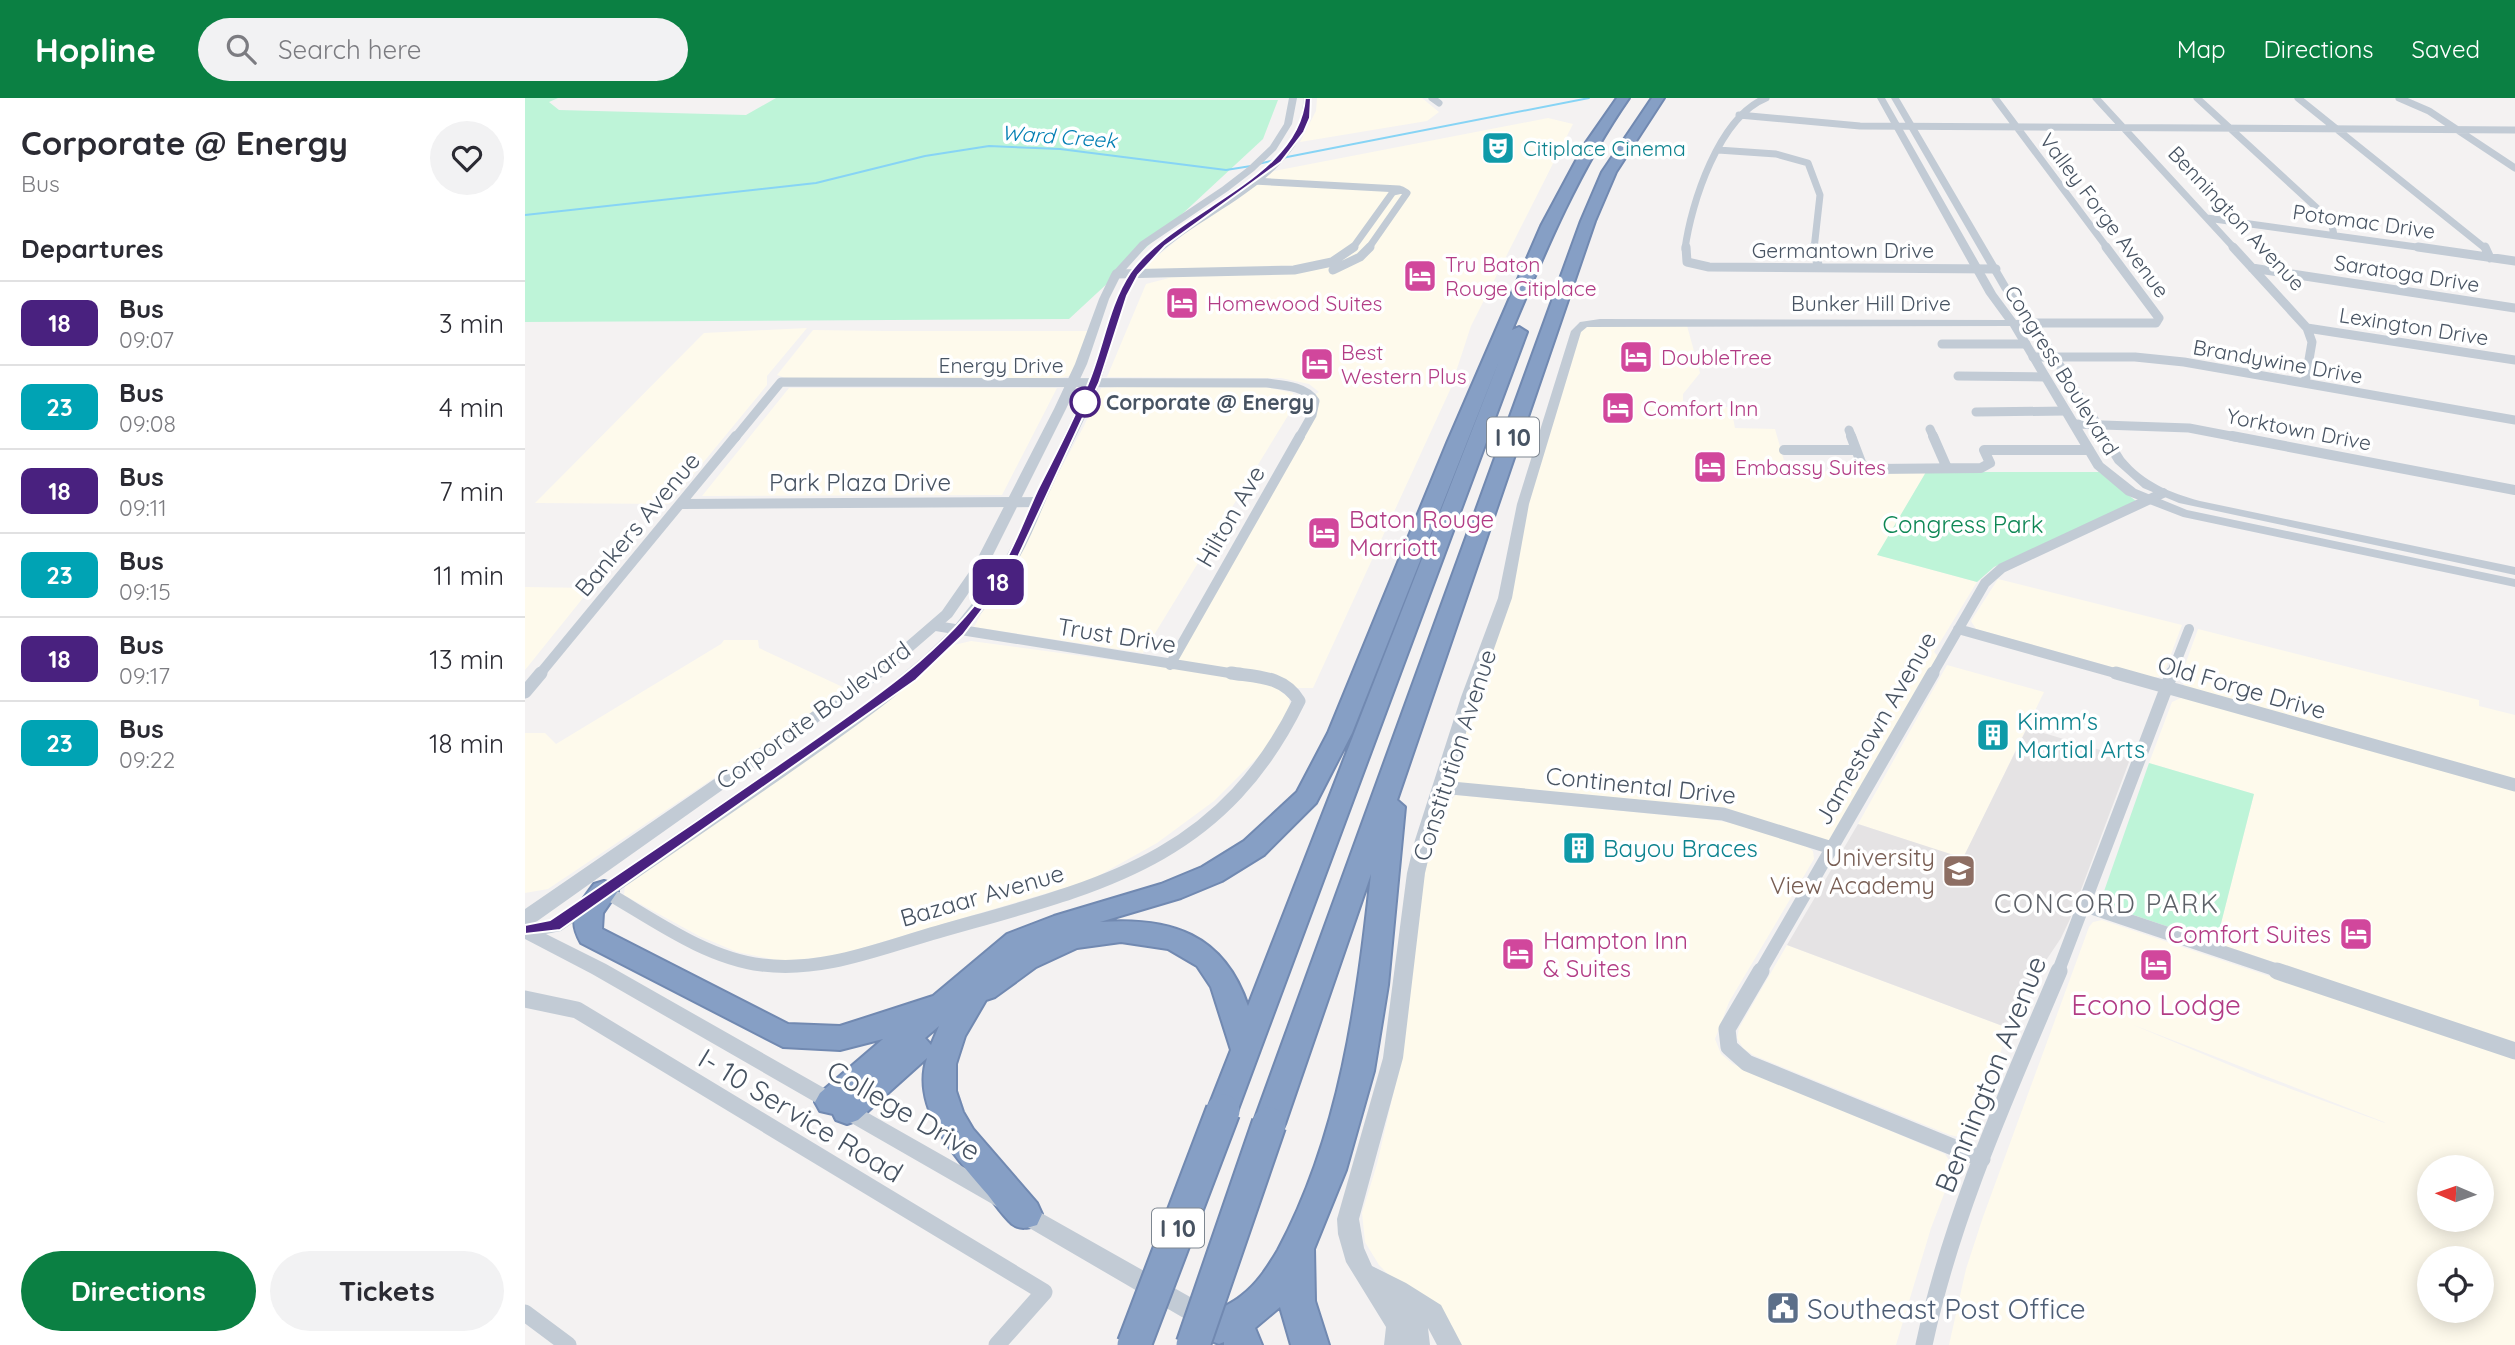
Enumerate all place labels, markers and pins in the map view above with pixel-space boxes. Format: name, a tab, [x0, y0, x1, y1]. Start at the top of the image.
theatre icon: Citiplace Cinema	[1479, 129, 1517, 167]
place label: Citiplace Cinema	[1523, 135, 1686, 161]
place label: Tru Baton Rouge Citiplace	[1445, 251, 1597, 301]
hotel icon: Tru Baton Rouge Citiplace	[1401, 257, 1439, 295]
hotel icon: Homewood Suites	[1163, 284, 1201, 322]
place label: Homewood Suites	[1207, 290, 1382, 316]
hotel icon: DoubleTree	[1617, 338, 1655, 376]
place label: Best Western Plus	[1341, 339, 1467, 389]
place label: DoubleTree	[1661, 344, 1772, 370]
hotel icon: Best Western Plus	[1298, 345, 1336, 383]
marker: Corporate @ Energy	[1070, 387, 1100, 417]
place label: Corporate @ Energy	[1106, 389, 1314, 415]
hotel icon: Comfort Inn	[1599, 389, 1637, 427]
place label: Comfort Inn	[1643, 395, 1758, 421]
hotel icon: Embassy Suites	[1691, 448, 1729, 486]
place label: Embassy Suites	[1735, 454, 1886, 480]
place label: Baton Rouge Marriott	[1349, 504, 1494, 562]
hotel icon: Baton Rouge Marriott	[1305, 514, 1343, 552]
place label: Kimm's Martial Arts	[2017, 706, 2145, 764]
building icon: Kimm's Martial Arts	[1974, 716, 2012, 754]
building icon: Bayou Braces	[1560, 829, 1598, 867]
place label: Bayou Braces	[1603, 833, 1758, 863]
place label: University View Academy	[1770, 842, 1935, 900]
school or university icon: University View Academy	[1940, 852, 1978, 890]
hotel icon: Comfort Suites	[2337, 915, 2375, 953]
place label: Comfort Suites	[2168, 919, 2331, 949]
place label: Hampton Inn & Suites	[1543, 925, 1688, 983]
hotel icon: Hampton Inn & Suites	[1499, 935, 1537, 973]
hotel icon: Econo Lodge	[2137, 946, 2175, 984]
place label: Econo Lodge	[2071, 987, 2241, 1022]
public building icon: Southeast Post Office	[1764, 1289, 1802, 1327]
place label: Southeast Post Office	[1807, 1291, 2086, 1326]

